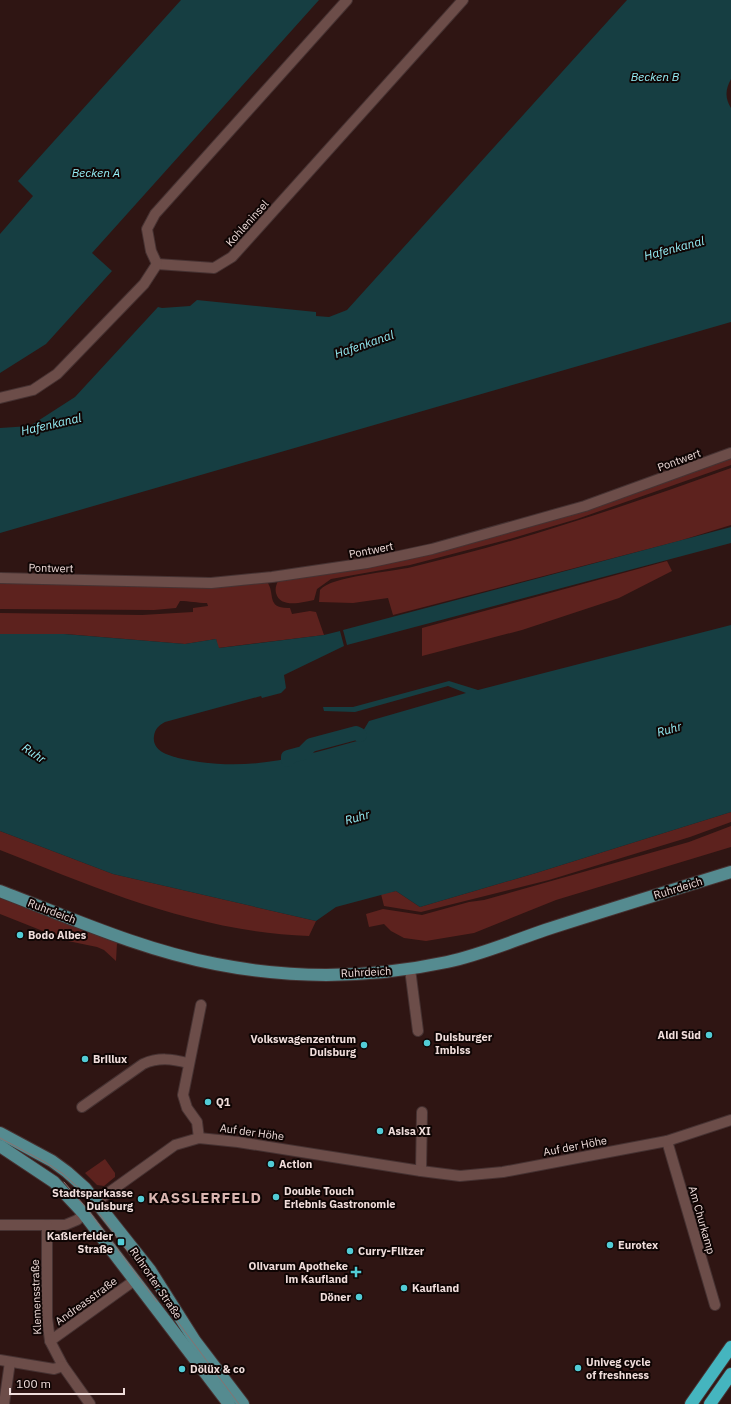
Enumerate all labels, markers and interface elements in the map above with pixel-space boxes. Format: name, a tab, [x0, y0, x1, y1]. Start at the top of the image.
water label: Becken B	[631, 69, 680, 84]
water label: Becken A	[72, 165, 120, 180]
street label: Kohleninsel	[222, 197, 272, 249]
water label: Hafenkanal	[642, 233, 707, 263]
water label: Hafenkanal	[332, 327, 396, 361]
water label: Hafenkanal	[19, 410, 84, 438]
street label: Pontwert	[655, 446, 703, 474]
street label: Pontwert	[348, 539, 395, 561]
street label: Pontwert	[28, 561, 74, 575]
water label: Ruhr	[655, 718, 684, 740]
water label: Ruhr	[19, 740, 49, 767]
water label: Ruhr	[343, 806, 372, 828]
street label: Ruhrdeich	[652, 874, 704, 902]
street label: Ruhrdeich	[26, 895, 78, 927]
place label: Bodo Albes	[28, 928, 87, 942]
marker: Bodo Albes	[15, 930, 25, 940]
street label: Ruhrdeich	[340, 964, 392, 980]
place label: Aldi Süd	[658, 1028, 701, 1042]
place label: Duisburger Imbiss	[435, 1030, 493, 1057]
marker: Aldi Süd	[704, 1030, 714, 1040]
place label: Volkswagenzentrum Duisburg	[251, 1032, 357, 1059]
marker: Duisburger Imbiss	[422, 1038, 432, 1048]
marker: Volkswagenzentrum Duisburg	[359, 1040, 369, 1050]
place label: Brillux	[93, 1052, 127, 1066]
marker: Brillux	[80, 1054, 90, 1064]
place label: Q1	[216, 1095, 231, 1109]
marker: Q1	[203, 1097, 213, 1107]
street label: Auf der Höhe	[219, 1121, 285, 1143]
place label: Asisa XI	[388, 1124, 431, 1138]
marker: Asisa XI	[375, 1126, 385, 1136]
street label: Auf der Höhe	[542, 1133, 608, 1159]
place label: Action	[279, 1157, 312, 1171]
marker: Action	[266, 1159, 276, 1169]
place label: Double Touch Erlebnis Gastronomie	[284, 1184, 396, 1211]
street label: Am Churkamp	[686, 1184, 718, 1256]
place label: Stadtsparkasse Duisburg	[52, 1186, 134, 1213]
district label: KASSLERFELD	[148, 1188, 262, 1207]
marker: Double Touch Erlebnis Gastronomie	[271, 1192, 281, 1202]
marker: Stadtsparkasse Duisburg	[136, 1194, 146, 1204]
place label: Kaßlerfelder Straße	[47, 1229, 114, 1256]
marker: Kaßlerfelder Straße	[116, 1237, 126, 1247]
place label: Eurotex	[618, 1238, 658, 1252]
marker: Eurotex	[605, 1240, 615, 1250]
street label: Ruhrorter Straße	[127, 1244, 185, 1322]
place label: Curry-Flitzer	[358, 1244, 425, 1258]
marker: Curry-Flitzer	[345, 1246, 355, 1256]
street label: Klemensstraße	[28, 1259, 44, 1335]
place label: Olivarum Apotheke im Kaufland	[249, 1259, 348, 1286]
marker: Olivarum Apotheke im Kaufland	[351, 1267, 361, 1277]
street label: Andreasstraße	[52, 1274, 120, 1328]
place label: Kaufland	[412, 1281, 459, 1295]
marker: Kaufland	[399, 1283, 409, 1293]
place label: Döner	[320, 1290, 352, 1304]
marker: Döner	[354, 1292, 364, 1302]
place label: Univeg cycle of freshness	[586, 1355, 651, 1382]
place label: Dölüx & co	[190, 1362, 245, 1376]
marker: Univeg cycle of freshness	[573, 1363, 583, 1373]
marker: Dölüx & co	[177, 1364, 187, 1374]
scale bar	[10, 1370, 124, 1396]
text: 100 m	[16, 1376, 51, 1391]

